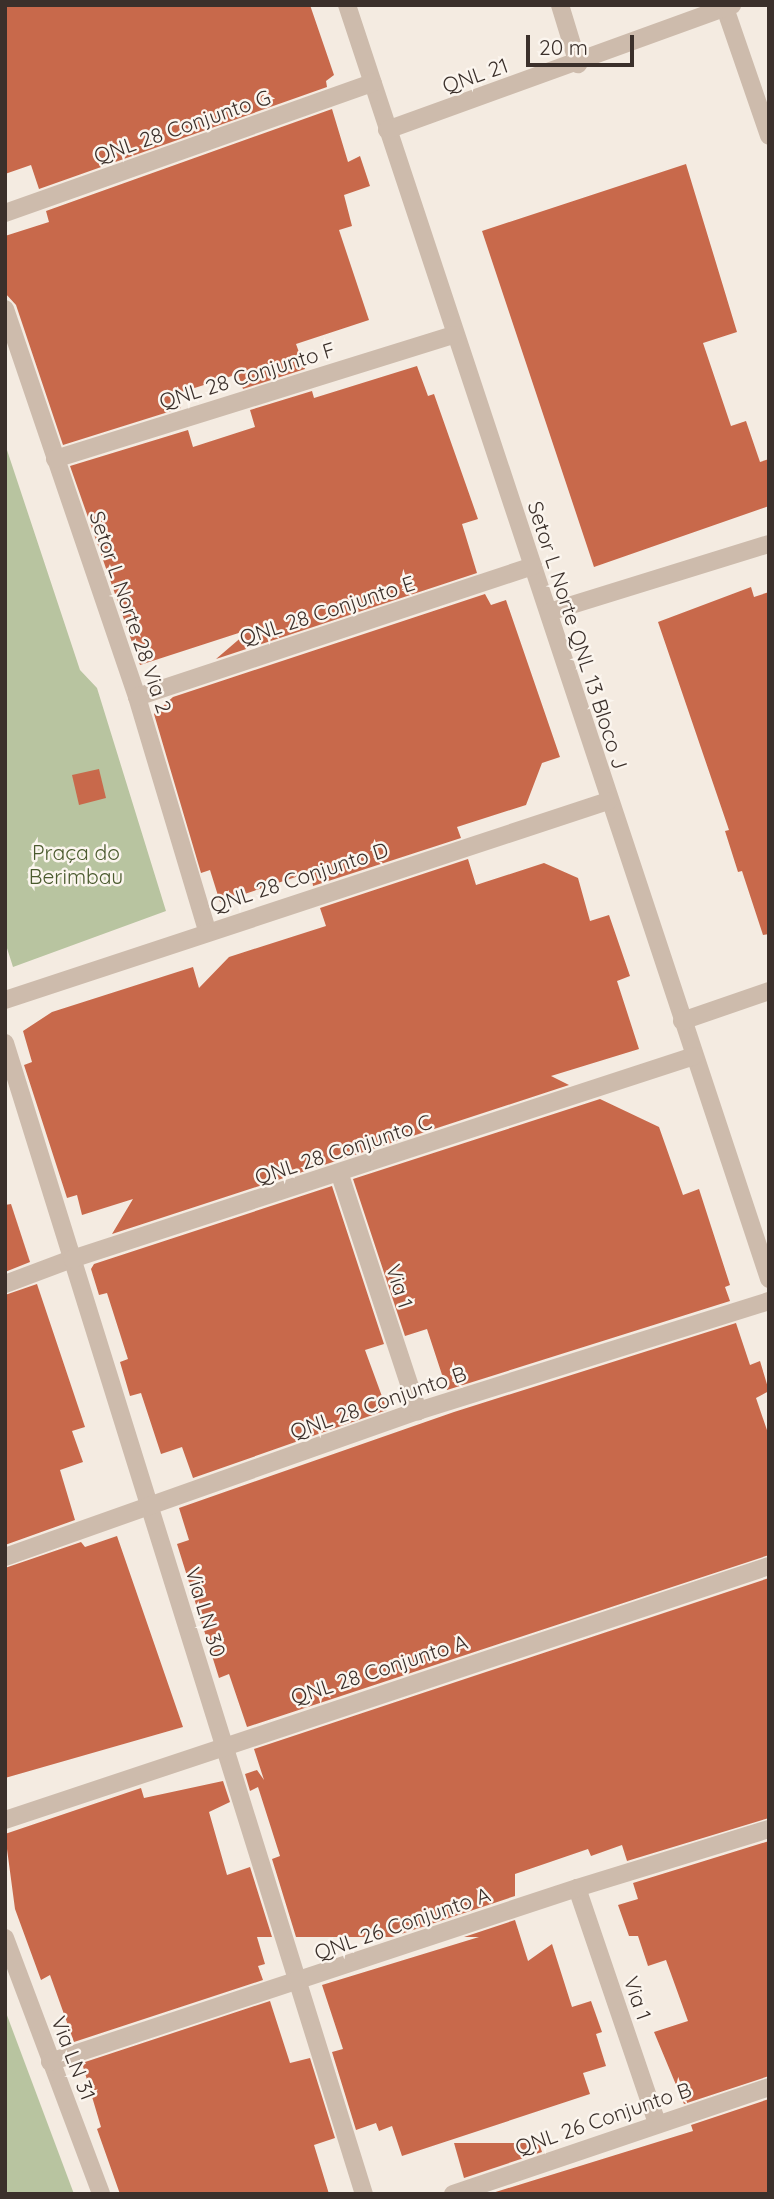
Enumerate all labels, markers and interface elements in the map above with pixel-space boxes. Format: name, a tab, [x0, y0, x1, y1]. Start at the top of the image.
scale bar	[529, 21, 638, 65]
text: 20 m	[539, 34, 588, 60]
street label: QNL 21	[439, 52, 511, 98]
street label: QNL 28 Conjunto G	[90, 84, 274, 168]
street label: QNL 28 Conjunto F	[156, 336, 338, 414]
street label: Setor L Norte QNL 13 Bloco J	[523, 498, 633, 772]
street label: Setor L Norte 28 Via 2	[85, 508, 177, 716]
street label: QNL 28 Conjunto E	[236, 570, 418, 650]
street label: QNL 28 Conjunto D	[207, 836, 391, 918]
park label: Praça do Berimbau	[29, 839, 123, 889]
street label: QNL 28 Conjunto C	[251, 1108, 435, 1190]
street label: Via 1	[381, 1261, 419, 1311]
street label: QNL 28 Conjunto B	[287, 1360, 469, 1444]
street label: Via LN 30	[180, 1564, 232, 1660]
street label: QNL 28 Conjunto A	[287, 1629, 471, 1709]
street label: QNL 26 Conjunto A	[311, 1881, 493, 1965]
street label: Via 1	[619, 1973, 657, 2023]
street label: Via LN 31	[46, 2012, 102, 2104]
street label: QNL 26 Conjunto B	[512, 2076, 694, 2160]

